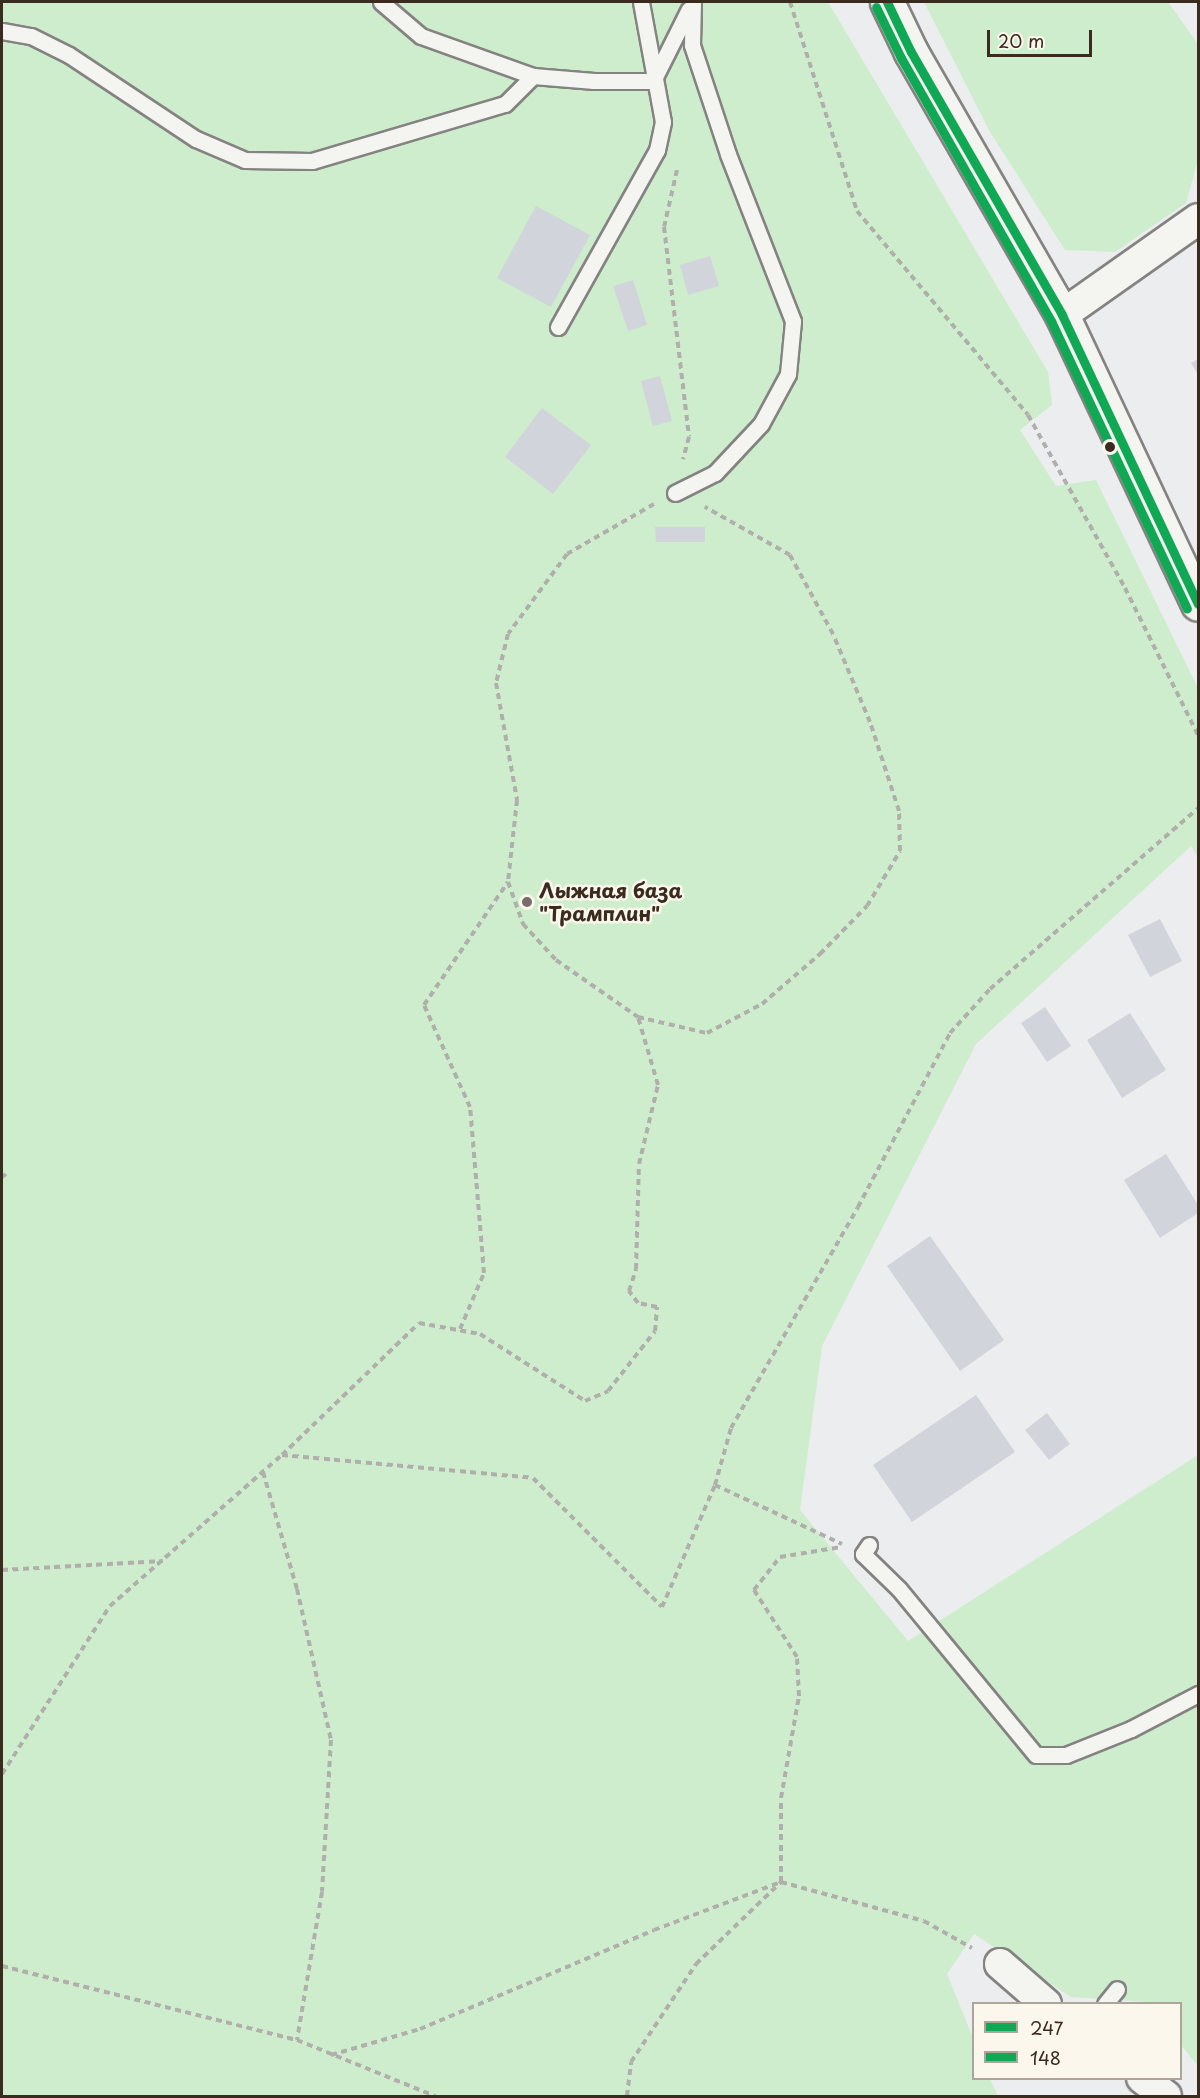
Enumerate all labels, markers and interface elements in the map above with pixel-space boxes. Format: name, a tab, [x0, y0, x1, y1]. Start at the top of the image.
scale bar	[990, 18, 1095, 56]
text: 20 m	[998, 27, 1044, 54]
unlabelled marker	[1104, 441, 1116, 453]
place label: Лыжная база "Трамплин"	[539, 879, 682, 926]
marker: Лыжная база "Трамплин"	[520, 895, 534, 909]
legend	[972, 2002, 1182, 2080]
text: 247	[1030, 2014, 1063, 2041]
text: 148	[1030, 2044, 1061, 2071]

